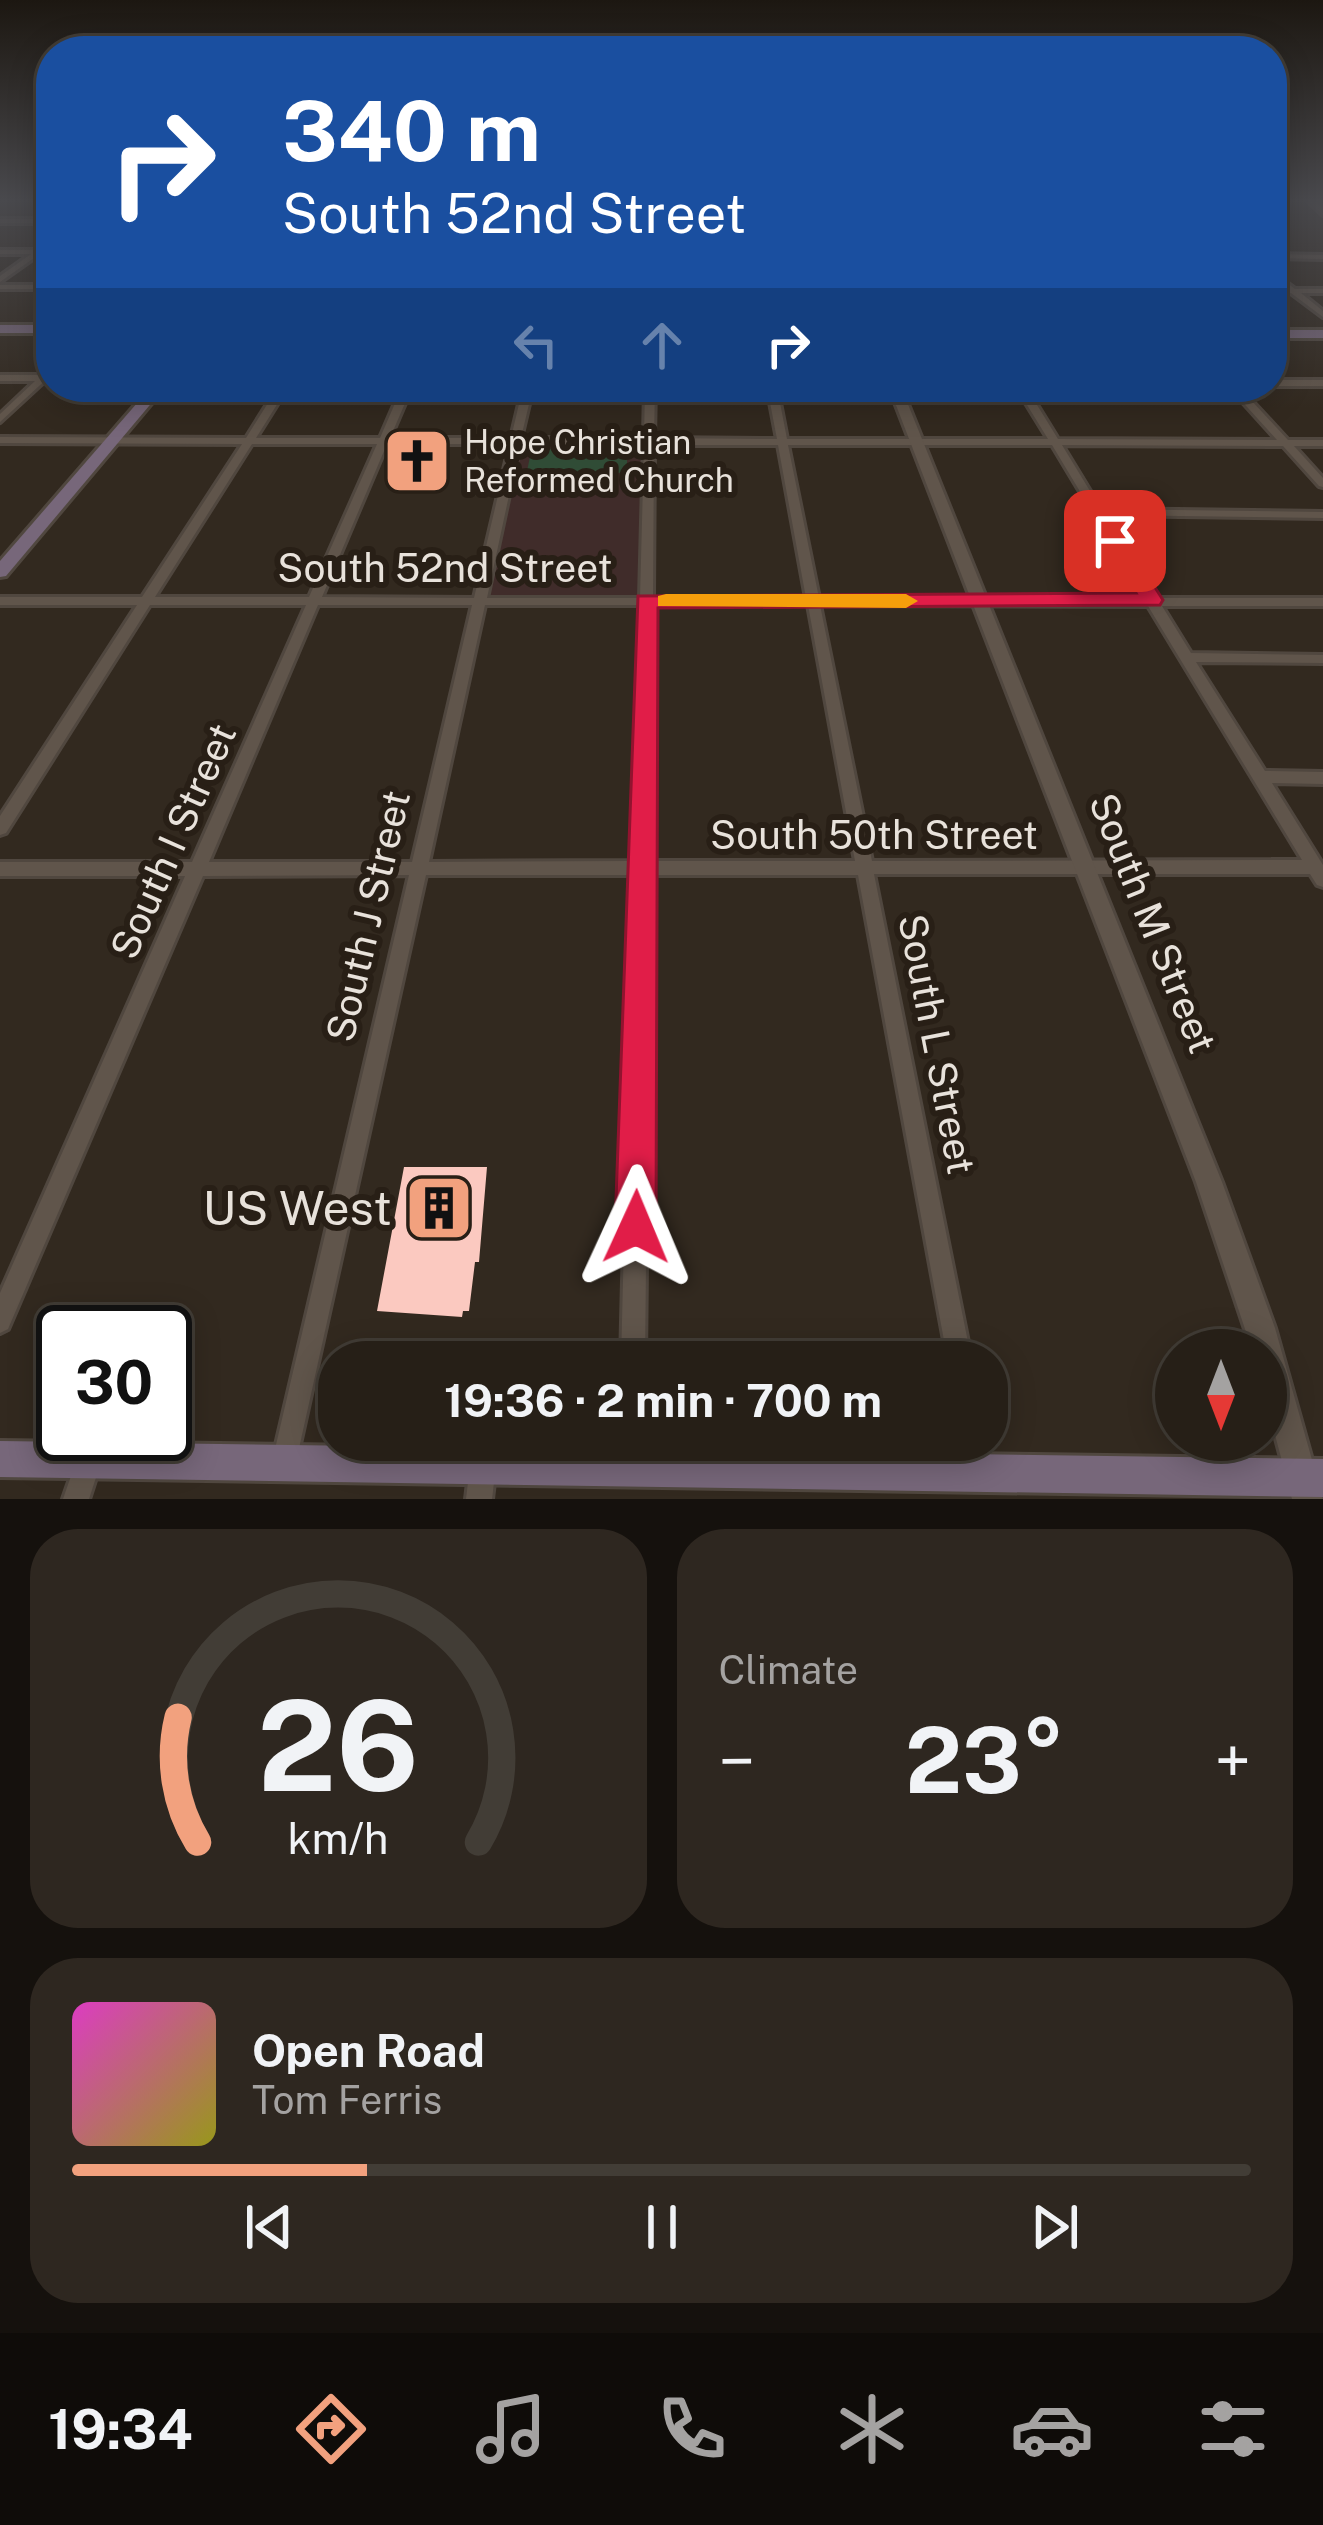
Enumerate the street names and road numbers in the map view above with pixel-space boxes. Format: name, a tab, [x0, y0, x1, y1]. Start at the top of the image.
street label: South 52nd Street	[277, 545, 613, 591]
street label: South I Street	[101, 716, 245, 966]
street label: South J Street	[317, 786, 419, 1046]
street label: South M Street	[1080, 787, 1226, 1059]
street label: South 50th Street	[710, 812, 1038, 858]
street label: South L Street	[889, 910, 985, 1178]

